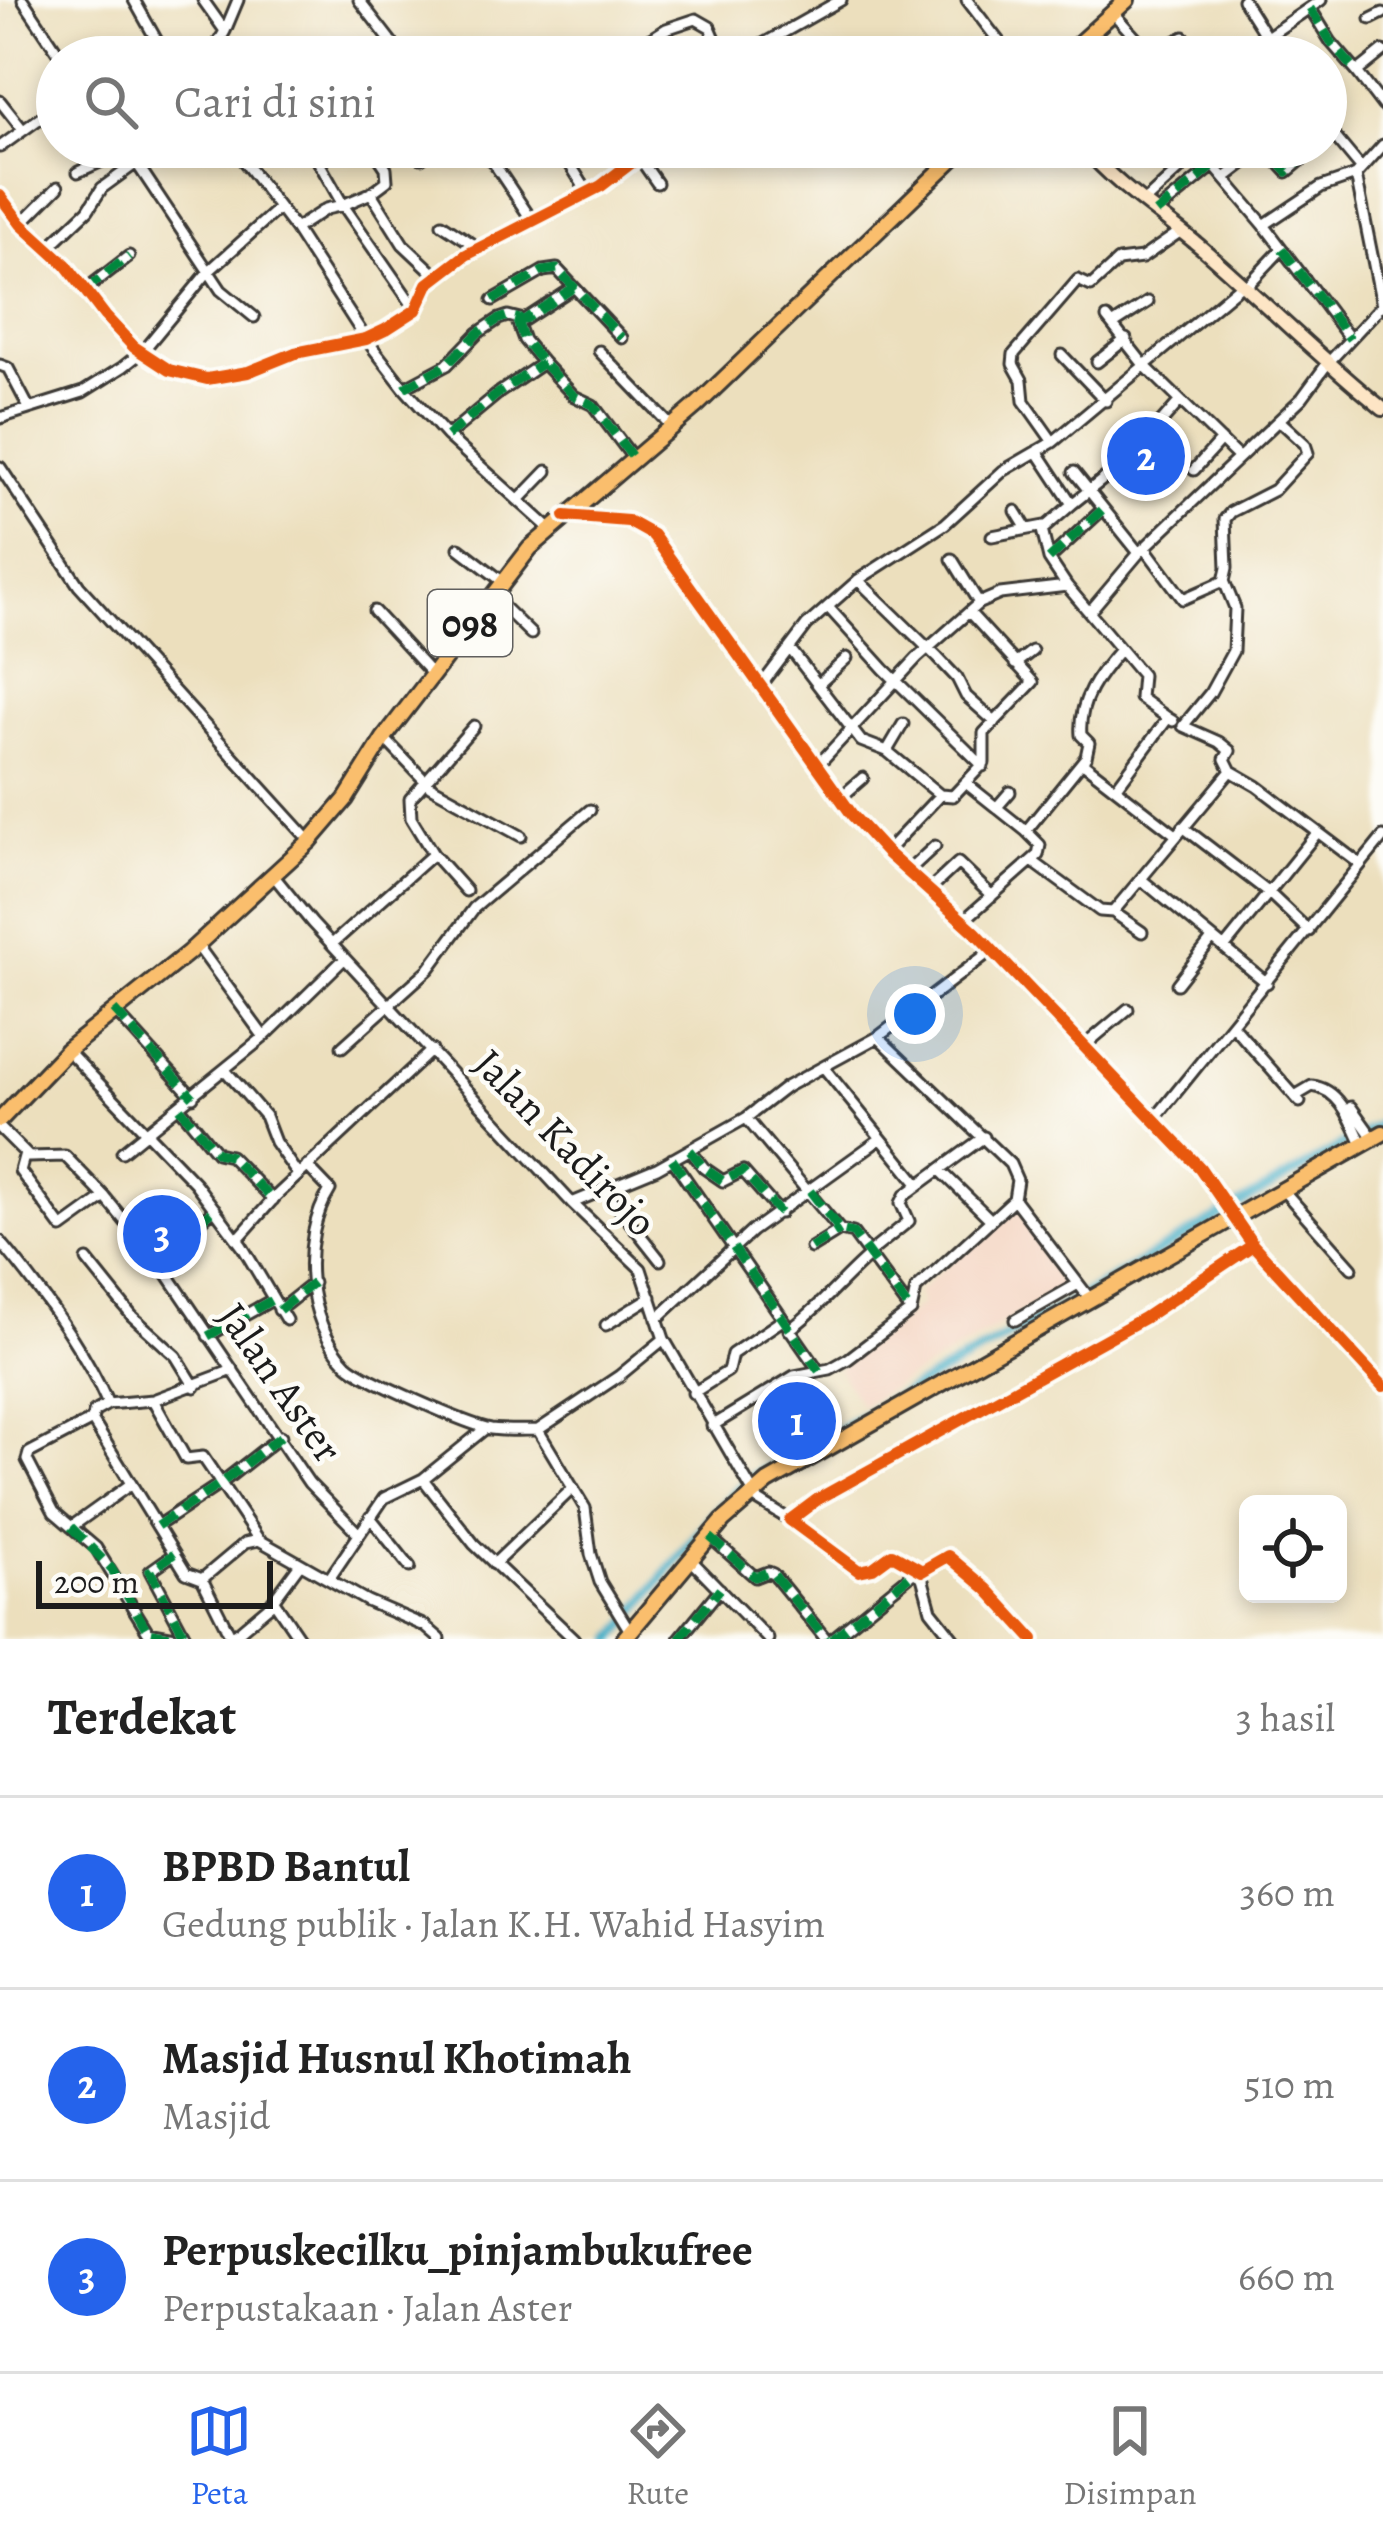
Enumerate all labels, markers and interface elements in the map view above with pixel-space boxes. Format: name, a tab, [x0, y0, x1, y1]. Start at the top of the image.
search box	[36, 36, 1347, 168]
icon: search	[78, 69, 144, 135]
text: Cari di sini	[174, 71, 376, 133]
pin: 2	[1107, 411, 1185, 501]
road number: 098	[428, 590, 512, 656]
your location	[885, 984, 945, 1044]
street label: Jalan Kadirojo	[461, 1036, 670, 1249]
pin: 3	[123, 1189, 201, 1279]
street label: Jalan Aster	[205, 1291, 357, 1474]
pin: 1	[758, 1376, 836, 1466]
map controls	[1239, 1495, 1347, 1603]
button: locate	[1239, 1495, 1347, 1603]
scale bar	[36, 1555, 273, 1608]
text: 200 m	[54, 1559, 139, 1604]
text: Terdekat	[48, 1682, 236, 1752]
text: 3 hasil	[1236, 1691, 1335, 1744]
text: BPBD Bantul	[162, 1835, 410, 1897]
text: 1	[80, 1866, 94, 1919]
text: 360 m	[1240, 1866, 1335, 1919]
text: Gedung publik · Jalan K.H. Wahid Hasyim	[162, 1897, 825, 1950]
text: Masjid Husnul Khotimah	[162, 2027, 632, 2089]
text: 2	[78, 2058, 96, 2111]
text: 510 m	[1244, 2058, 1335, 2111]
text: Masjid	[162, 2089, 270, 2142]
text: Perpuskecilku_pinjambukufree	[162, 2219, 753, 2281]
text: 3	[79, 2250, 95, 2303]
text: 660 m	[1238, 2250, 1335, 2303]
text: Perpustakaan · Jalan Aster	[162, 2281, 572, 2334]
tab: Peta	[186, 2398, 252, 2515]
tab: Rute	[625, 2398, 691, 2515]
tab: Disimpan	[1063, 2398, 1197, 2515]

